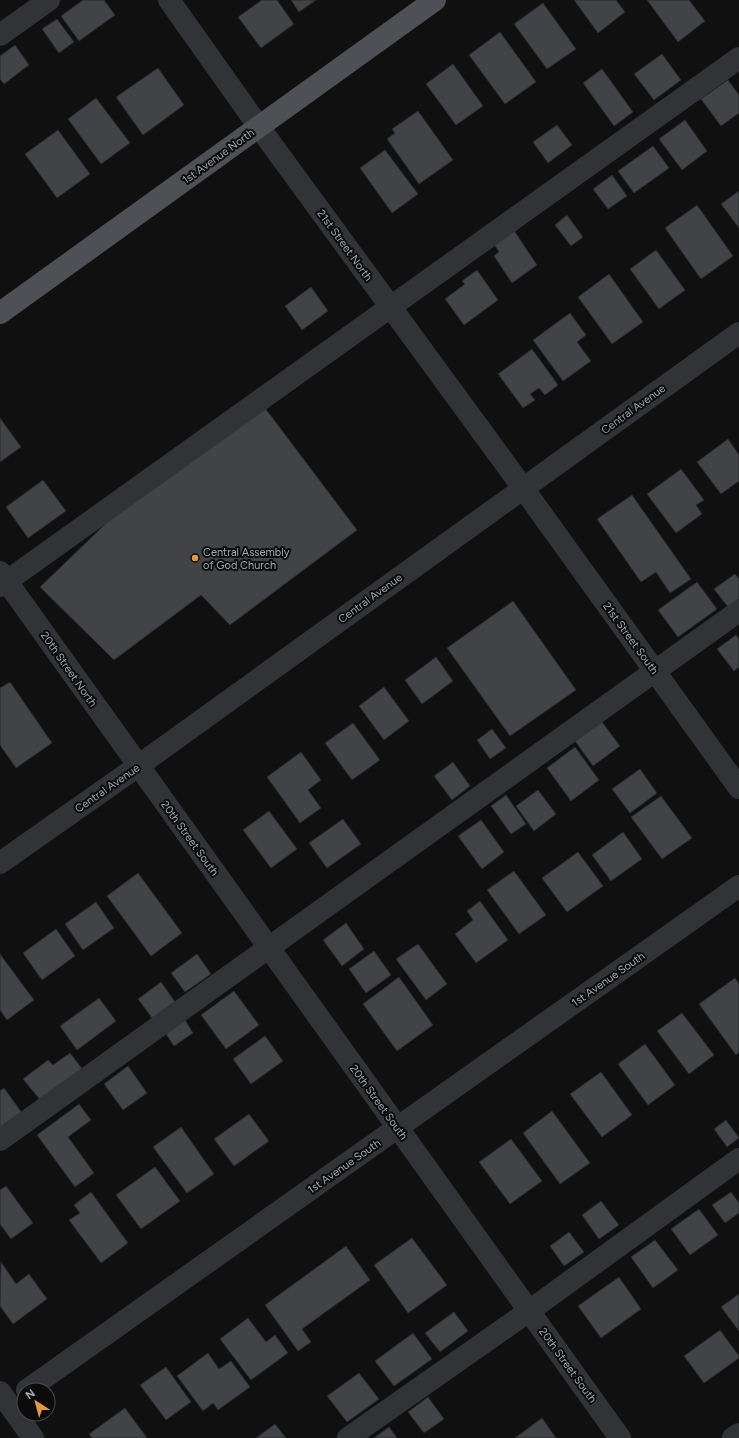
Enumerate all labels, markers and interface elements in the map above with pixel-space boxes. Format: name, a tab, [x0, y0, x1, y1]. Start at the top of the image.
street label: 1st Avenue North	[180, 126, 257, 187]
street label: 21st Street North	[314, 207, 375, 284]
street label: Central Avenue	[599, 382, 668, 437]
place label: Central Assembly of God Church	[203, 546, 290, 572]
marker: Central Assembly of God Church	[190, 553, 200, 563]
street label: Central Avenue	[336, 571, 405, 626]
street label: 21st Street South	[600, 600, 661, 677]
street label: 20th Street North	[38, 629, 99, 709]
street label: Central Avenue	[72, 761, 142, 816]
street label: 20th Street South	[158, 798, 221, 878]
street label: 1st Avenue South	[569, 949, 647, 1009]
street label: 20th Street South	[347, 1062, 410, 1142]
street label: 1st Avenue South	[305, 1136, 383, 1196]
street label: 20th Street South	[536, 1325, 599, 1405]
north arrow	[16, 1382, 56, 1422]
text: N	[23, 1387, 38, 1402]

